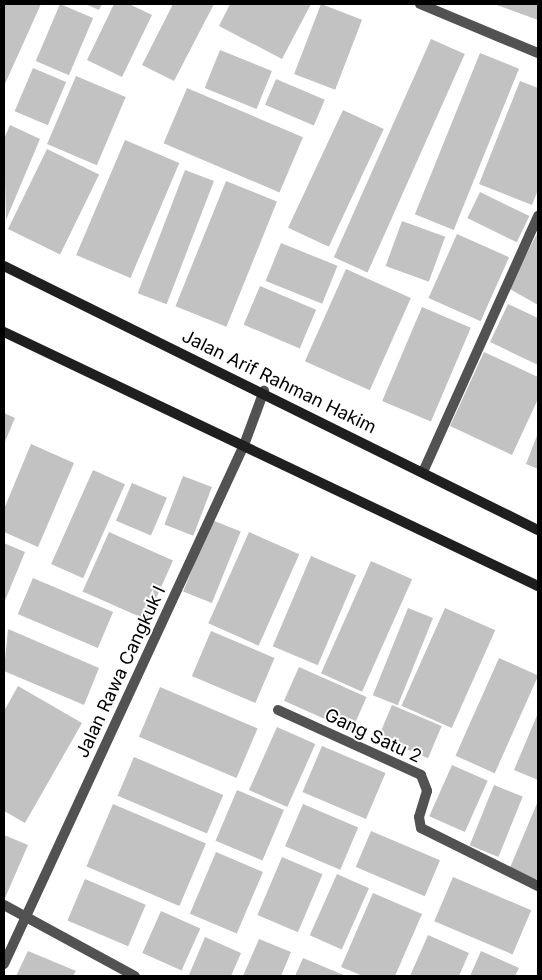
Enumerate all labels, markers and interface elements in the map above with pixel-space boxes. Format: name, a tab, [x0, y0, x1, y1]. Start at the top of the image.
street label: Jalan Arif Rahman Hakim	[178, 326, 380, 438]
street label: Jalan Rawa Cangkuk I	[72, 583, 170, 761]
street label: Gang Satu 2	[321, 704, 425, 768]

